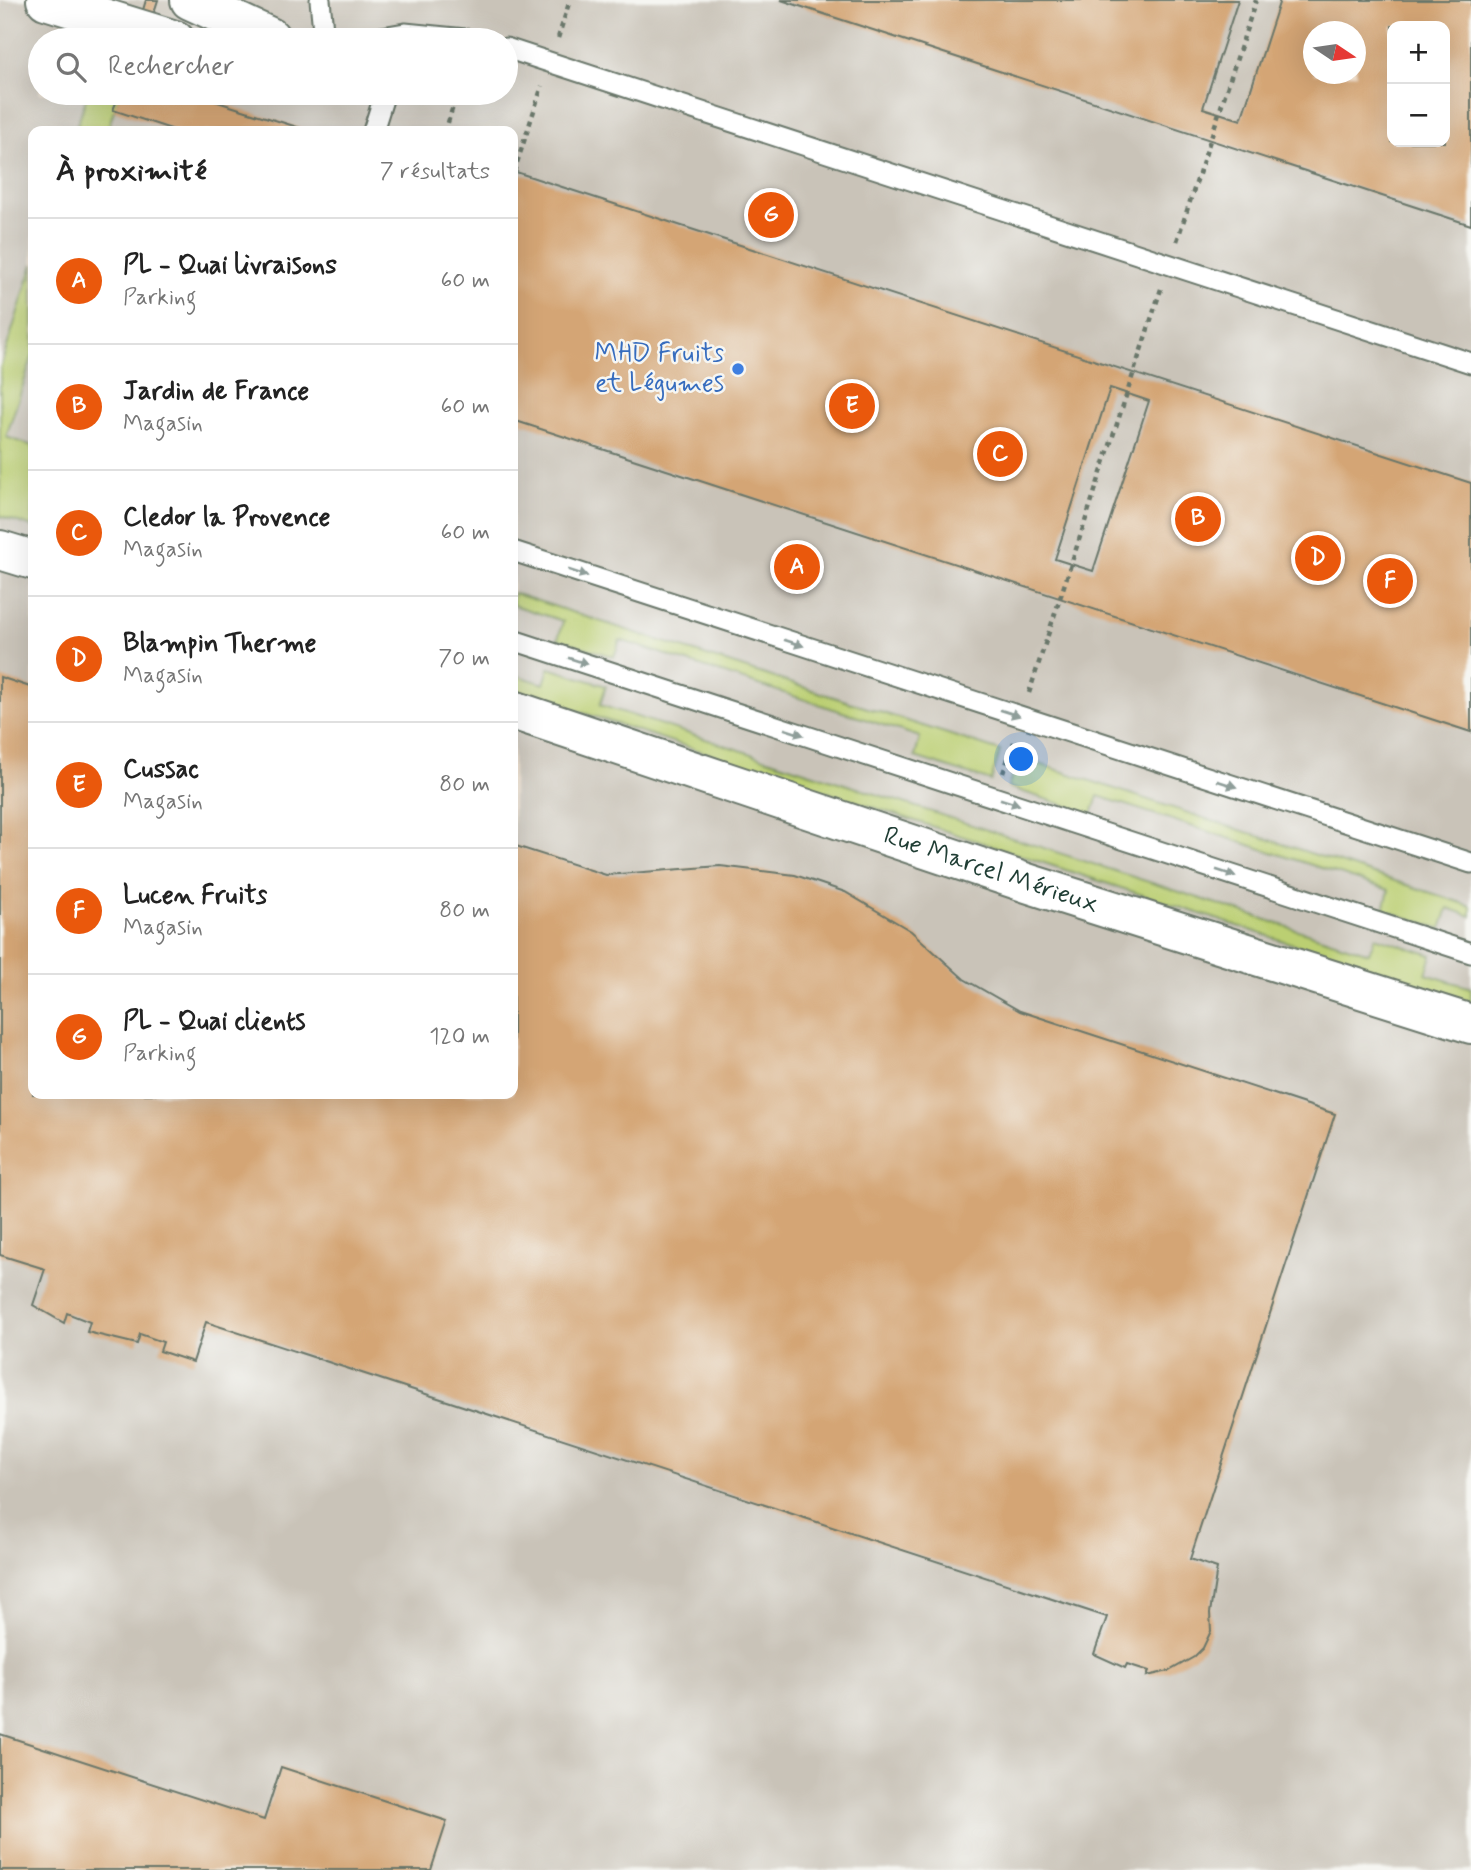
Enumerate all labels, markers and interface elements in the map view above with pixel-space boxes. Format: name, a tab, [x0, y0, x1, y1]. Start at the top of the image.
north arrow	[1303, 21, 1366, 84]
map controls	[1387, 21, 1450, 147]
button: +	[1387, 21, 1450, 84]
search box	[28, 28, 518, 105]
icon: search	[52, 48, 90, 86]
text: Rechercher	[108, 50, 234, 84]
button: −	[1387, 84, 1450, 147]
text: À proximité	[56, 152, 207, 191]
text: 7 résultats	[380, 157, 490, 187]
pin: G	[748, 189, 794, 241]
text: PL - Quai livraisons	[123, 249, 337, 283]
text: A	[71, 266, 87, 296]
text: 60 m	[441, 266, 490, 296]
text: Parking	[123, 283, 196, 313]
place label: MHD Fruits et Légumes	[595, 337, 724, 401]
marker: MHD Fruits et Légumes	[730, 361, 746, 377]
text: Jardin de France	[123, 375, 309, 409]
pin: E	[829, 380, 875, 432]
text: B	[72, 392, 86, 422]
text: 60 m	[441, 392, 490, 422]
text: Magasin	[123, 409, 203, 439]
pin: C	[977, 428, 1023, 480]
pin: B	[1175, 493, 1221, 545]
text: Cledor la Provence	[123, 501, 330, 535]
text: C	[71, 518, 87, 548]
text: 60 m	[441, 518, 490, 548]
pin: D	[1295, 532, 1341, 584]
text: Magasin	[123, 535, 203, 565]
pin: A	[774, 541, 820, 593]
pin: F	[1367, 555, 1413, 607]
one-way arrow	[567, 568, 588, 578]
text: Blampin Therme	[123, 627, 317, 661]
one-way arrow	[784, 638, 805, 649]
text: D	[71, 644, 87, 674]
text: 70 m	[438, 644, 490, 674]
one-way arrow	[567, 656, 588, 667]
text: Magasin	[123, 661, 203, 691]
one-way arrow	[1000, 709, 1021, 719]
one-way arrow	[784, 727, 805, 737]
your location	[1004, 742, 1038, 776]
text: Cussac	[123, 753, 199, 787]
text: E	[72, 770, 86, 800]
text: 80 m	[439, 770, 490, 800]
one-way arrow	[1216, 779, 1237, 790]
text: Magasin	[123, 787, 203, 817]
one-way arrow	[1000, 797, 1021, 808]
street label: Rue Marcel Mérieux	[879, 819, 1103, 922]
one-way arrow	[1216, 868, 1237, 879]
text: Lucen Fruits	[123, 879, 267, 913]
text: F	[73, 896, 85, 926]
text: 80 m	[439, 896, 490, 926]
text: Magasin	[123, 913, 203, 943]
text: PL - Quai clients	[123, 1005, 305, 1039]
text: G	[71, 1022, 87, 1052]
text: 120 m	[429, 1022, 490, 1052]
text: Parking	[123, 1039, 196, 1069]

